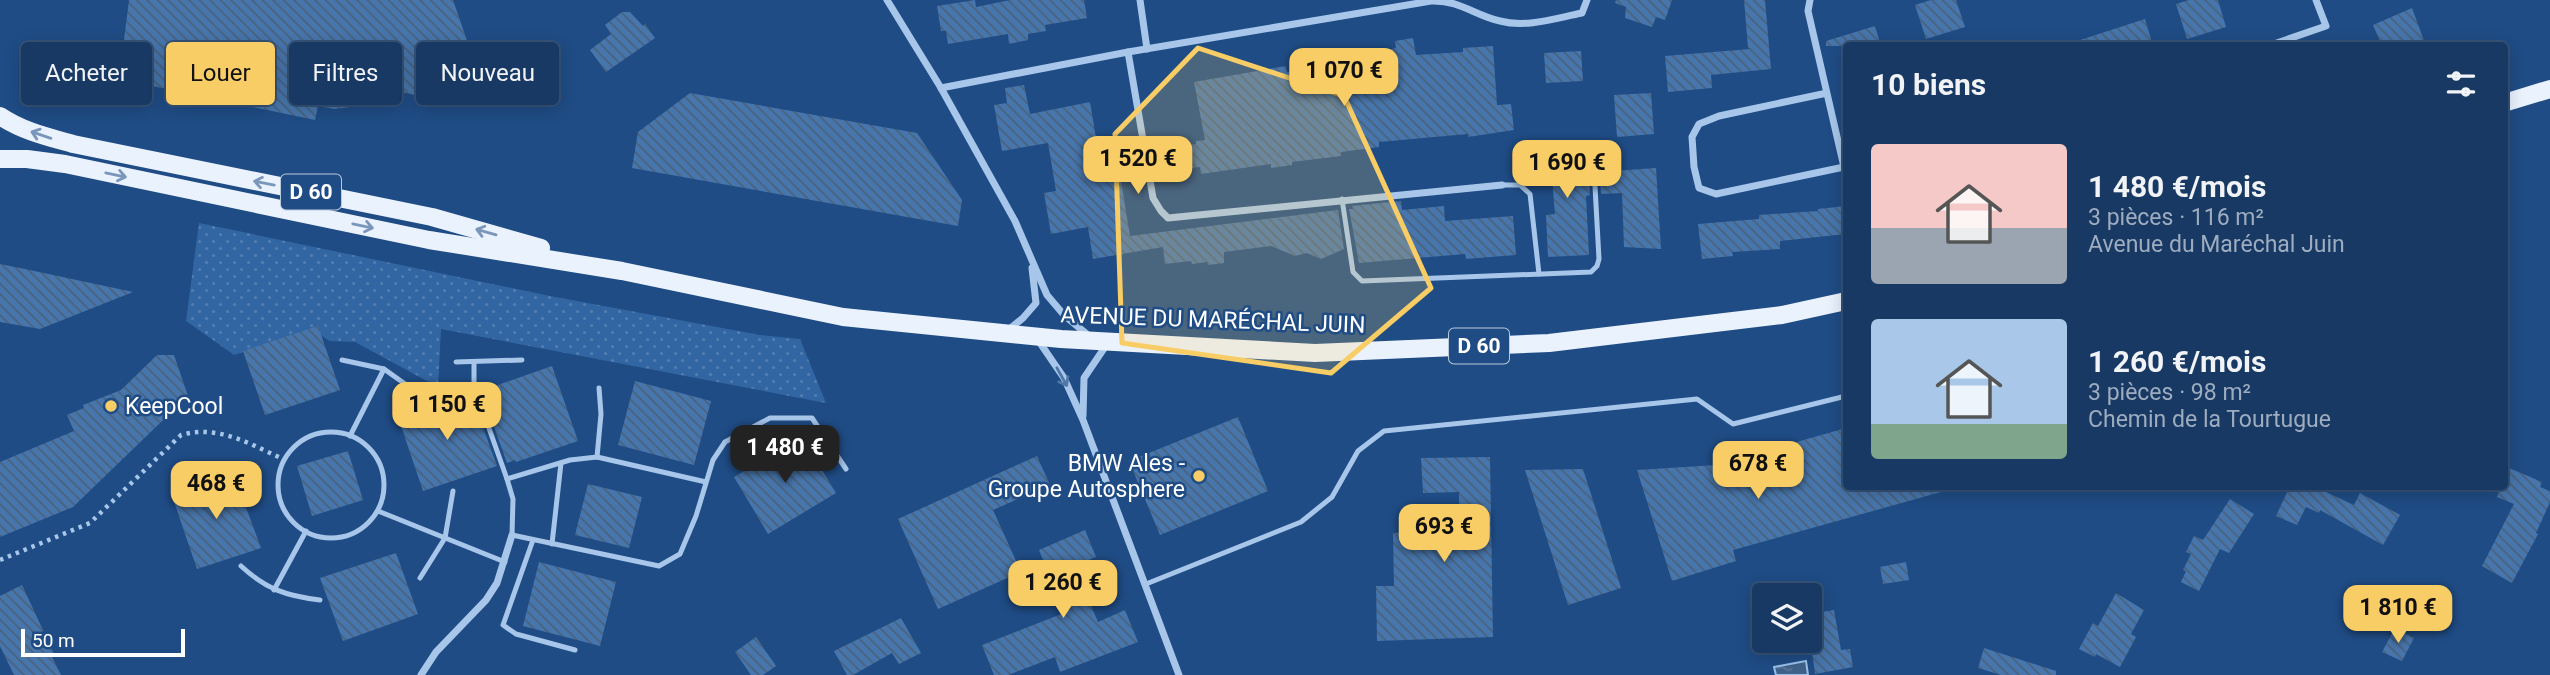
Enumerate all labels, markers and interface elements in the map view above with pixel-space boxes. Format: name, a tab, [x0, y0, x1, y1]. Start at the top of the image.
chip: Acheter	[21, 42, 152, 105]
chip: Louer	[166, 42, 275, 105]
chip: Filtres	[289, 42, 402, 105]
chip: Nouveau	[416, 42, 559, 105]
pin: 1 070 €	[1279, 48, 1409, 108]
text: 1 070 €	[1305, 57, 1383, 84]
icon: filters	[2442, 65, 2480, 103]
text: 10 biens	[1871, 67, 1986, 102]
one-way arrow	[31, 128, 53, 140]
pin: 1 520 €	[1073, 136, 1203, 196]
pin: 1 690 €	[1502, 140, 1632, 200]
text: 1 520 €	[1099, 145, 1177, 172]
text: 1 690 €	[1528, 149, 1606, 176]
one-way arrow	[104, 168, 127, 182]
text: 1 480 €/mois	[2088, 169, 2266, 204]
icon: home	[1927, 172, 2011, 256]
road number: D 60	[281, 174, 341, 210]
one-way arrow	[253, 175, 276, 189]
text: 3 pièces · 116 m²	[2088, 204, 2264, 231]
one-way arrow	[351, 219, 374, 233]
one-way arrow	[475, 225, 497, 238]
text: Avenue du Maréchal Juin	[2088, 231, 2345, 258]
street label: AVENUE DU MARÉCHAL JUIN	[1060, 300, 1366, 339]
road number: D 60	[1449, 328, 1509, 364]
text: 1 260 €/mois	[2088, 344, 2266, 379]
icon: home	[1927, 347, 2011, 431]
one-way arrow	[1055, 366, 1069, 386]
text: 3 pièces · 98 m²	[2088, 379, 2251, 406]
pin: 1 150 €	[382, 382, 512, 442]
text: 1 150 €	[408, 391, 486, 418]
place label: KeepCool	[125, 393, 223, 420]
marker: KeepCool	[103, 398, 119, 414]
text: Chemin de la Tourtugue	[2088, 406, 2331, 433]
pin: 1 480 €	[720, 426, 850, 485]
text: 1 480 €	[746, 434, 824, 461]
pin: 678 €	[1709, 442, 1807, 501]
place label: BMW Ales - Groupe Autosphere	[988, 450, 1185, 503]
text: 678 €	[1729, 450, 1787, 477]
pin: 468 €	[167, 462, 265, 521]
marker: BMW Ales - Groupe Autosphere	[1191, 468, 1207, 484]
text: 468 €	[187, 470, 245, 497]
pin: 693 €	[1395, 504, 1493, 564]
text: 693 €	[1415, 513, 1473, 540]
pin: 1 260 €	[998, 560, 1128, 620]
text: 1 260 €	[1024, 569, 1102, 596]
map controls	[1752, 583, 1822, 653]
button: layers	[1752, 583, 1822, 653]
pin: 1 810 €	[2333, 586, 2463, 645]
text: 1 810 €	[2359, 594, 2437, 621]
scale bar	[21, 626, 186, 658]
text: 50 m	[32, 629, 75, 652]

